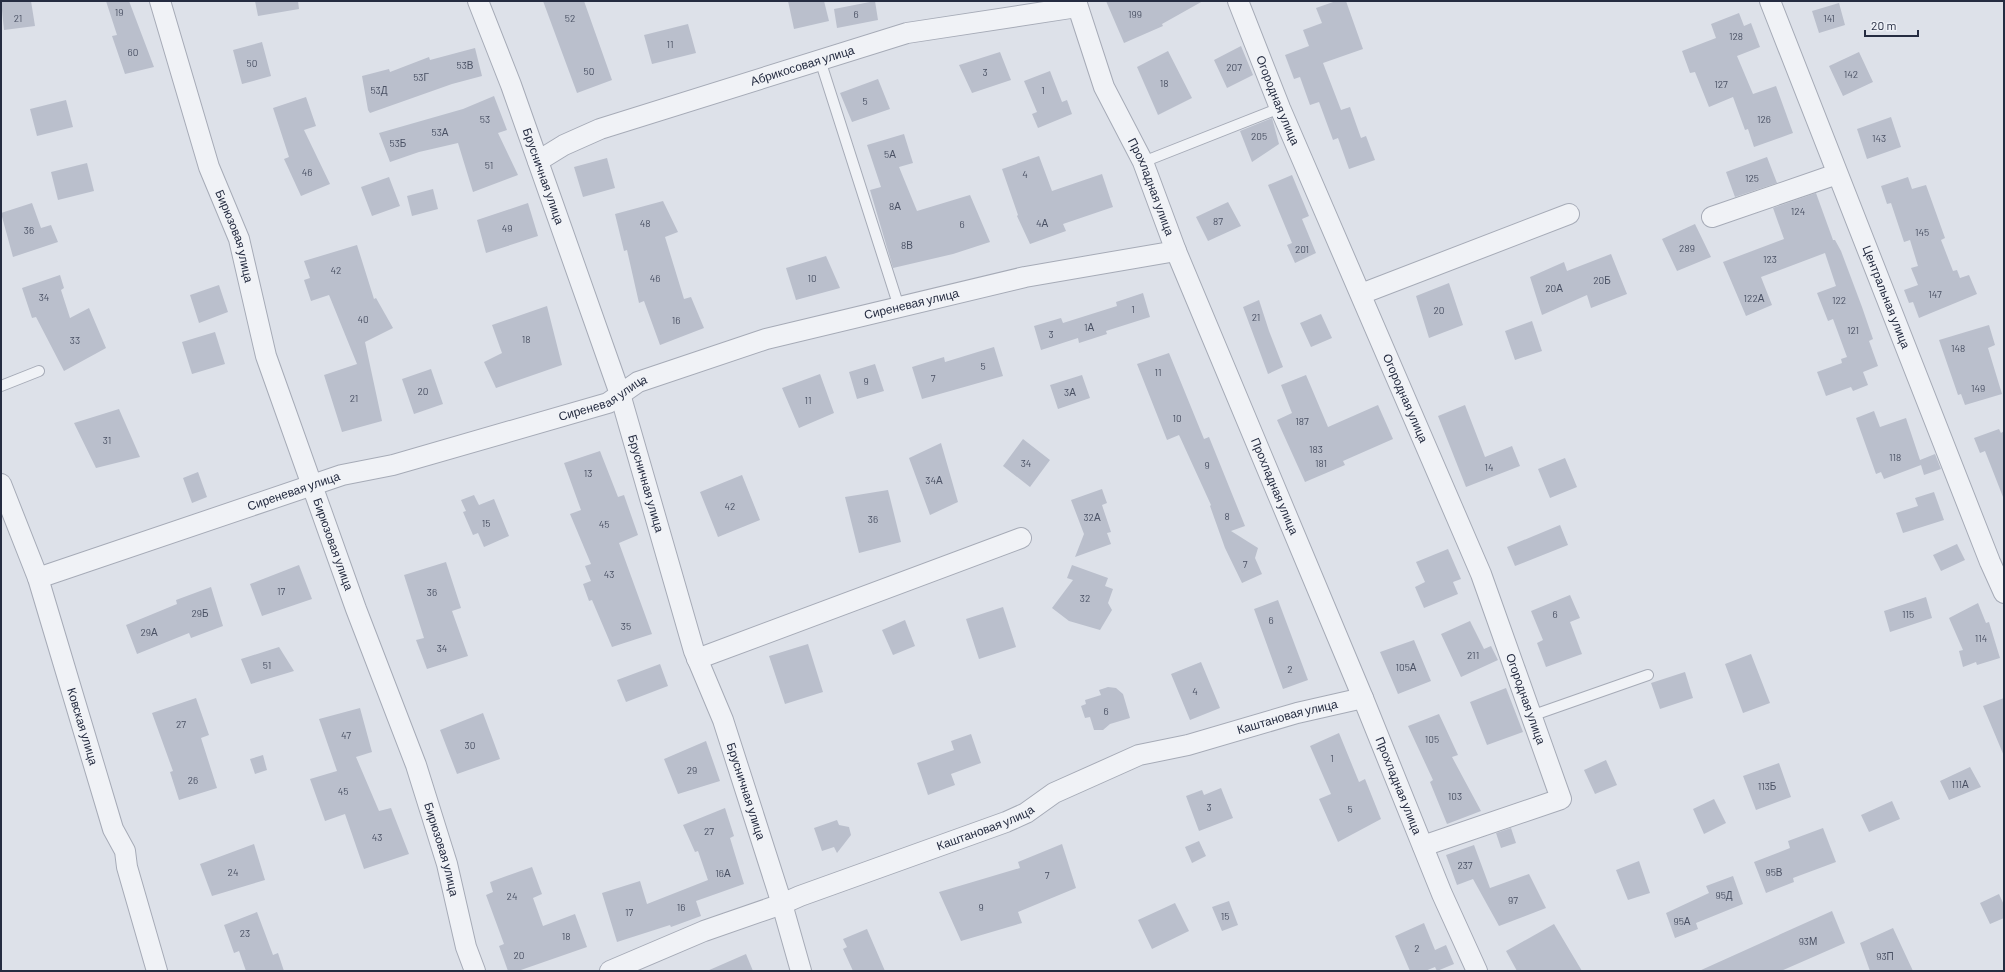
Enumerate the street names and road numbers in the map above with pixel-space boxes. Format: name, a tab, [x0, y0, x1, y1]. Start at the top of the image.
street label: Абрикосовая улица	[748, 42, 856, 88]
street label: Огородная улица	[1254, 53, 1303, 147]
street label: Брусничная улица	[521, 126, 568, 226]
street label: Прохладная улица	[1126, 135, 1178, 237]
street label: Бирюзовая улица	[213, 187, 257, 284]
street label: Центральная улица	[1860, 243, 1914, 351]
street label: Сиреневая улица	[863, 285, 960, 321]
street label: Огородная улица	[1381, 351, 1432, 445]
street label: Сиреневая улица	[557, 371, 649, 423]
street label: Брусничная улица	[626, 433, 668, 534]
street label: Прохладная улица	[1249, 435, 1302, 537]
street label: Сиреневая улица	[245, 468, 342, 513]
street label: Бирюзовая улица	[311, 496, 357, 592]
street label: Огородная улица	[1504, 651, 1549, 746]
street label: Ковская улица	[65, 686, 102, 767]
street label: Каштановая улица	[1235, 696, 1339, 736]
street label: Прохладная улица	[1373, 735, 1425, 836]
street label: Брусничная улица	[725, 741, 769, 842]
street label: Бирюзовая улица	[422, 800, 462, 898]
street label: Каштановая улица	[935, 801, 1037, 852]

